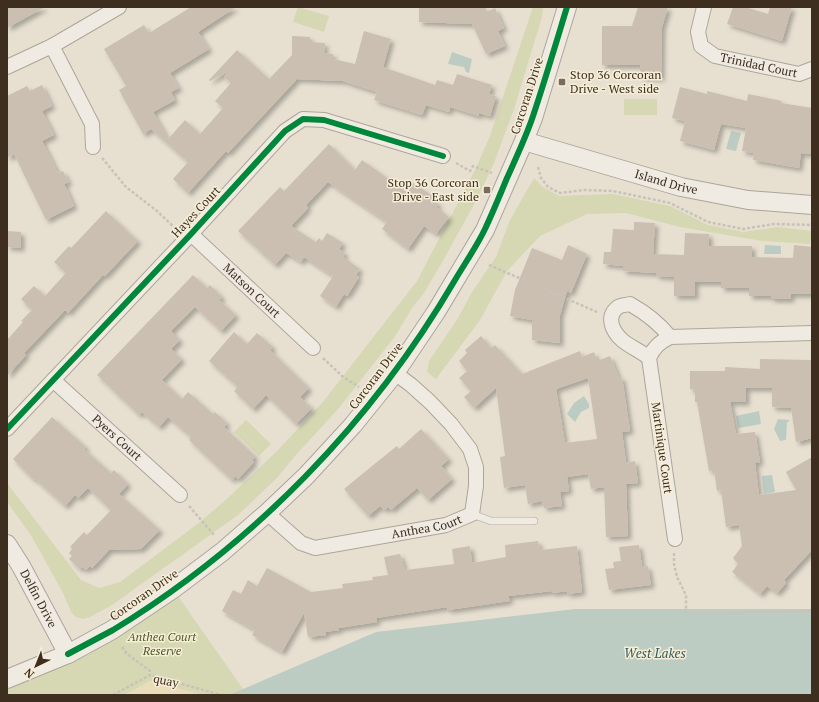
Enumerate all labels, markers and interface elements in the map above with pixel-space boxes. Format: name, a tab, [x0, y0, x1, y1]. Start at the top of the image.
street label: Trinidad Court	[719, 49, 799, 81]
street label: Corcoran Drive	[507, 55, 546, 136]
place label: Stop 36 Corcoran Drive - West side	[570, 67, 661, 96]
marker: Stop 36 Corcoran Drive - West side	[557, 77, 567, 87]
street label: Island Drive	[633, 166, 699, 197]
place label: Stop 36 Corcoran Drive - East side	[388, 175, 479, 204]
street label: Hayes Court	[168, 182, 224, 240]
marker: Stop 36 Corcoran Drive - East side	[482, 185, 492, 195]
street label: Matson Court	[220, 260, 284, 321]
street label: Corcoran Drive	[346, 339, 406, 412]
street label: Martinique Court	[649, 401, 676, 495]
street label: Pyers Court	[89, 411, 145, 464]
street label: Anthea Court	[390, 511, 465, 541]
street label: Corcoran Drive	[107, 565, 181, 624]
street label: Delfin Drive	[17, 567, 61, 630]
park label: Anthea Court Reserve	[127, 629, 197, 658]
water label: West Lakes	[624, 644, 686, 662]
north arrow	[16, 646, 56, 686]
text: N	[21, 665, 37, 681]
street label: quay	[152, 671, 181, 691]

